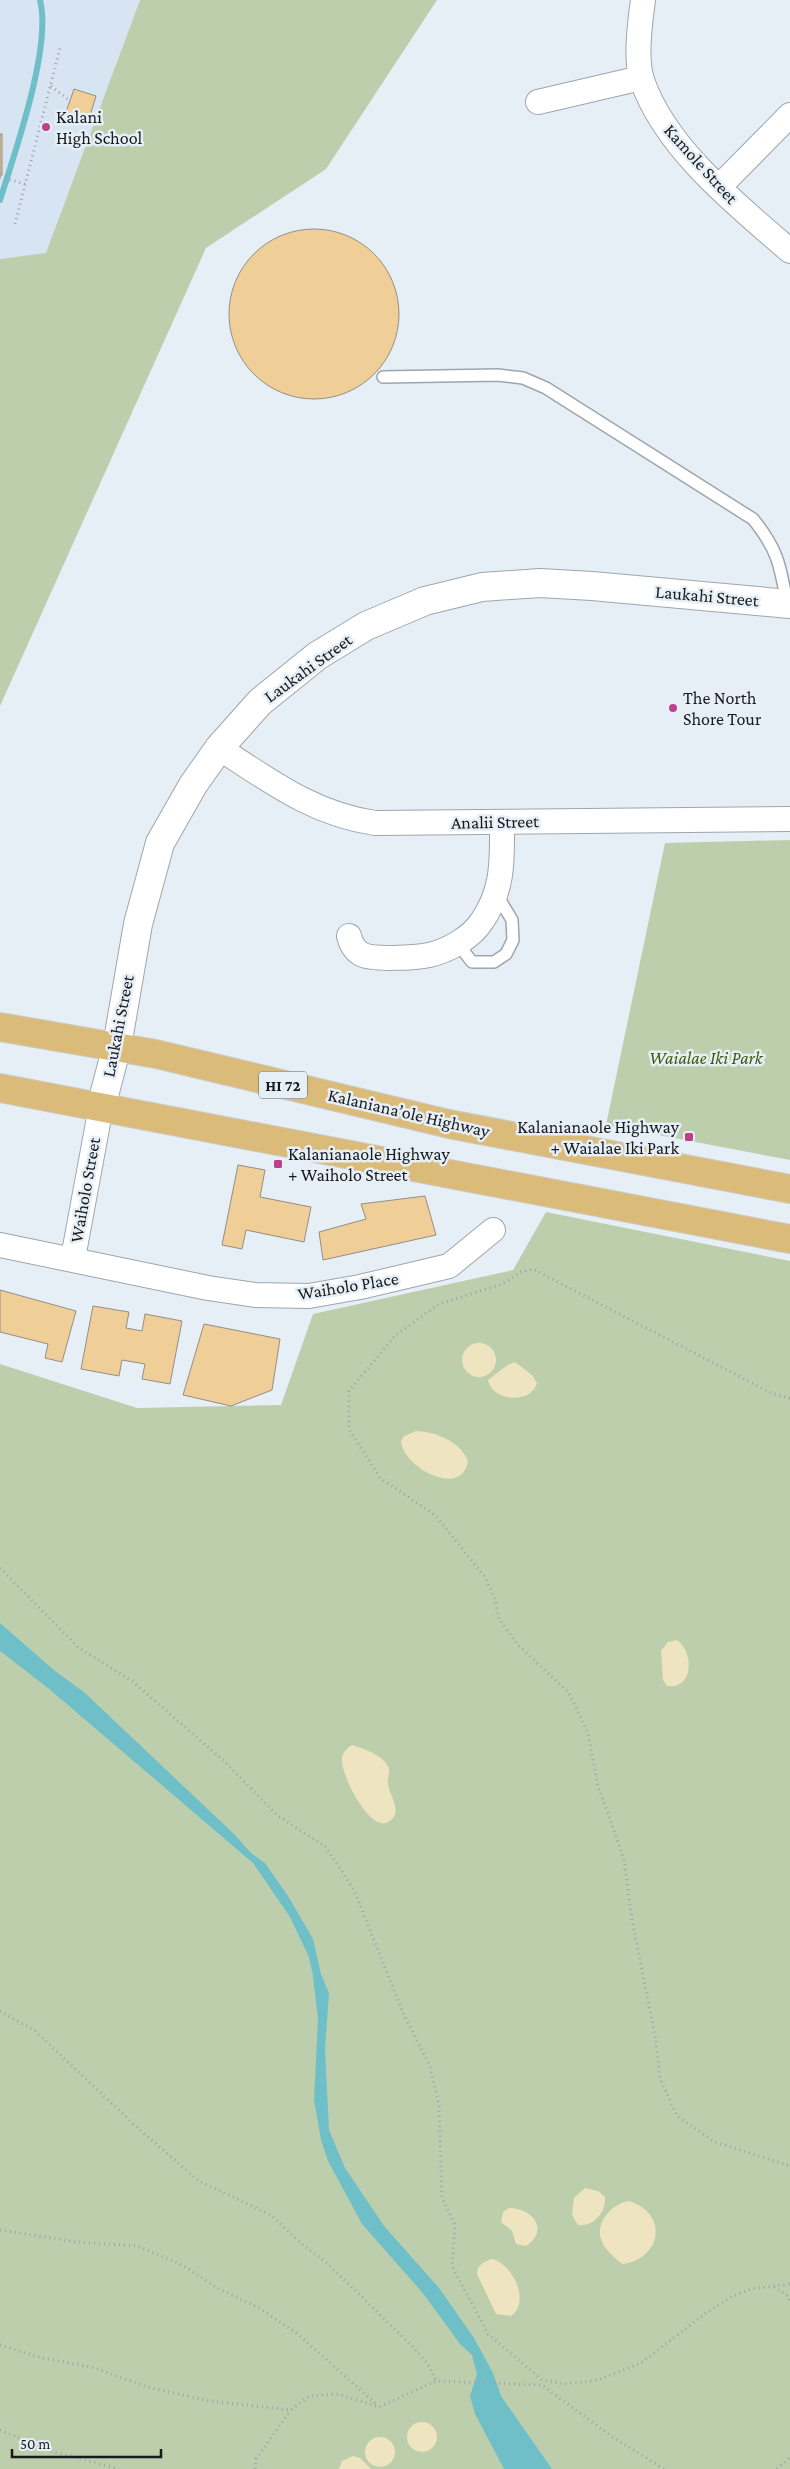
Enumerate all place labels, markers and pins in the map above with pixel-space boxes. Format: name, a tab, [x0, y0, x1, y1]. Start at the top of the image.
place label: Kalani High School	[56, 107, 143, 148]
marker: Kalani High School	[40, 121, 52, 133]
place label: The North Shore Tour	[683, 688, 762, 729]
marker: The North Shore Tour	[667, 702, 679, 714]
place label: Kalanianaole Highway + Waialae Iki Park	[517, 1117, 680, 1158]
marker: Kalanianaole Highway + Waialae Iki Park	[683, 1131, 695, 1143]
place label: Kalanianaole Highway + Waiholo Street	[288, 1144, 450, 1185]
marker: Kalanianaole Highway + Waiholo Street	[272, 1158, 284, 1170]

